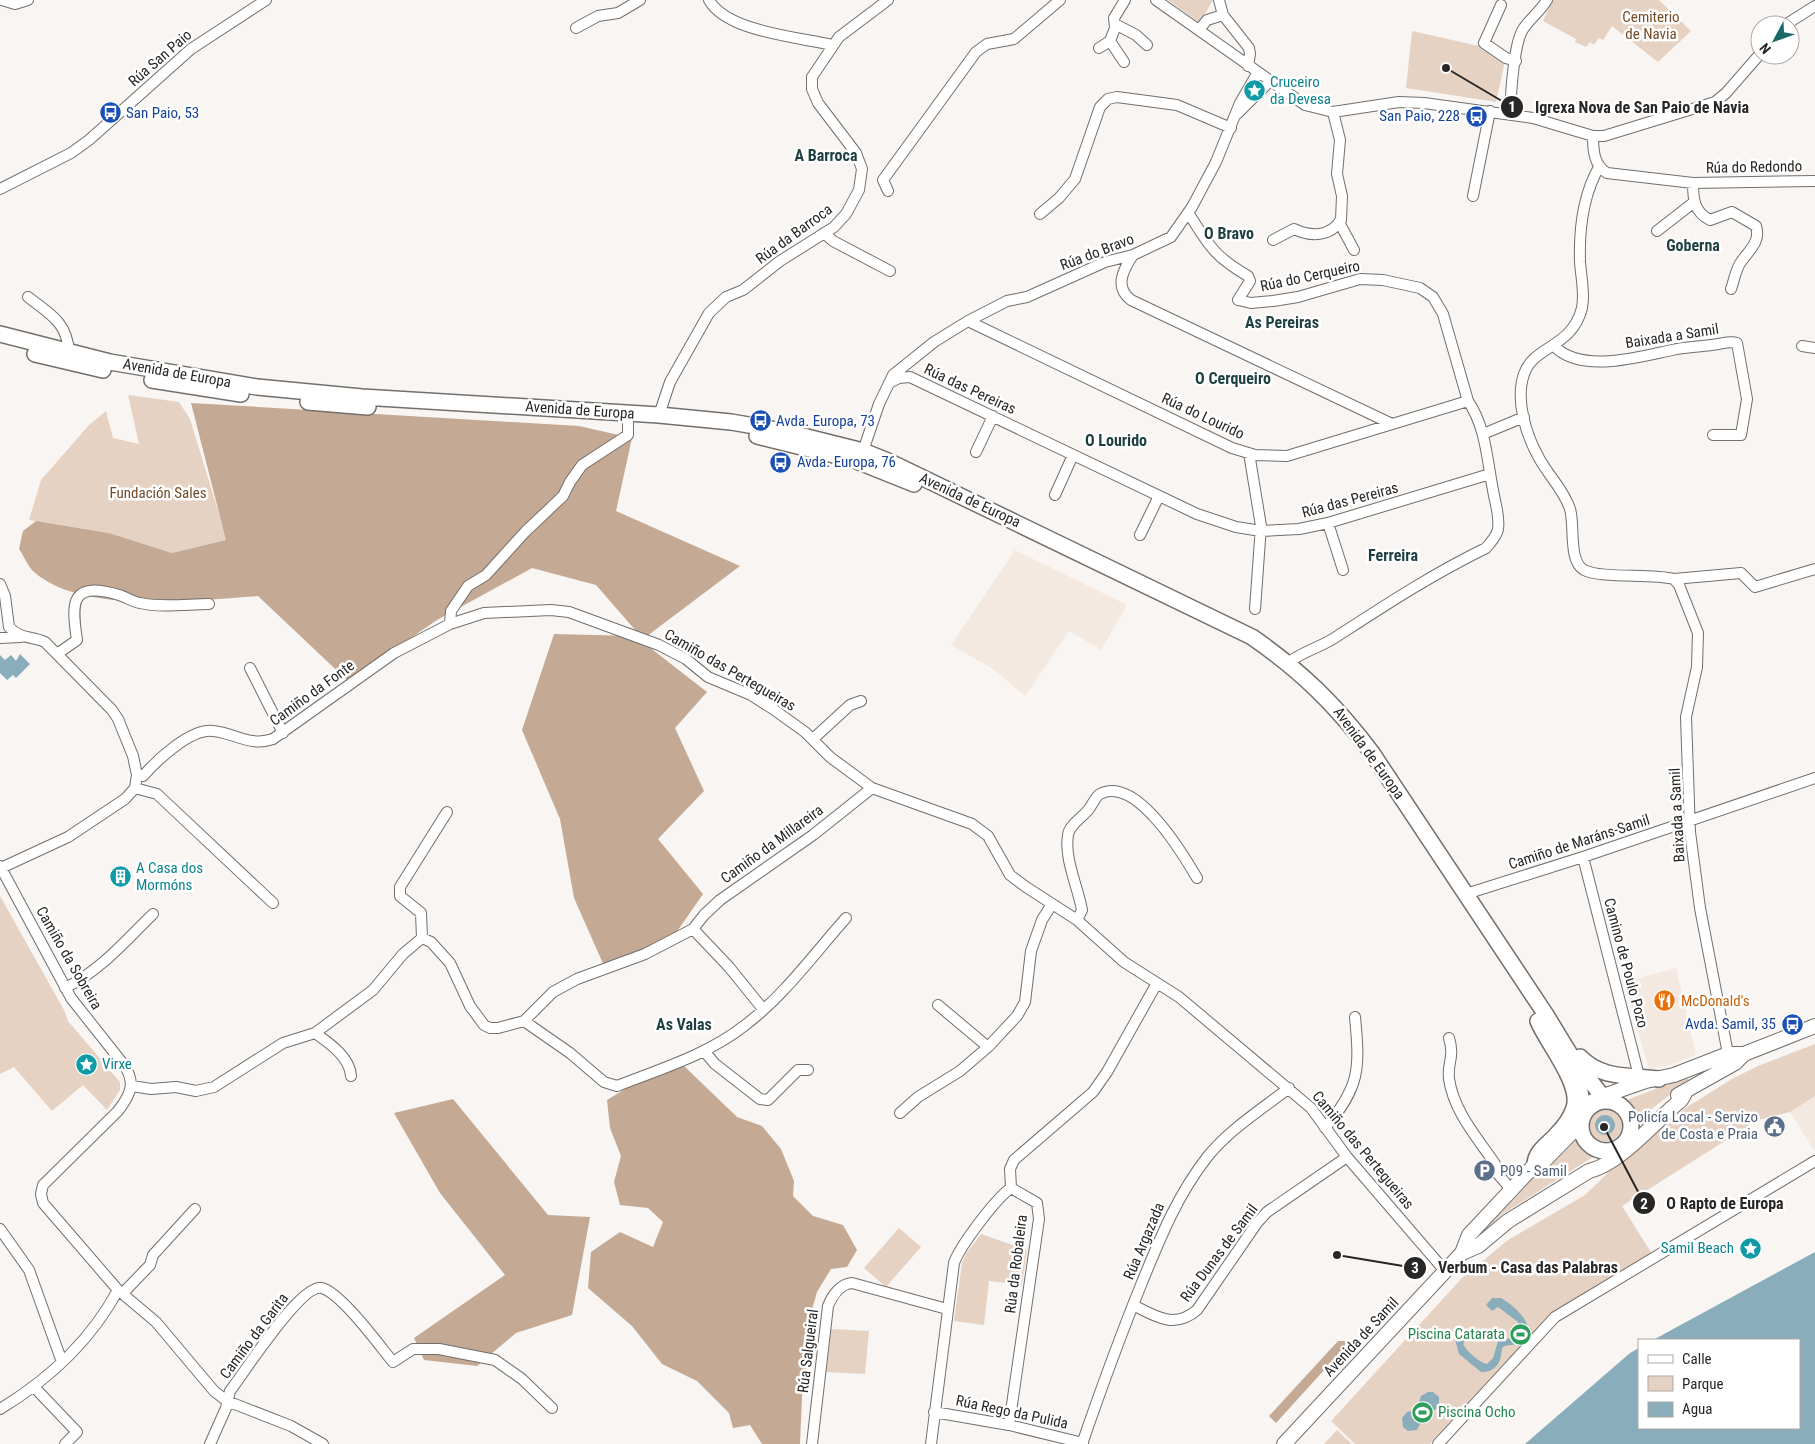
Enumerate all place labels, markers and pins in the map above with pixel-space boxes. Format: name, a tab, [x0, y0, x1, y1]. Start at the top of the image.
place label: Cruceiro da Devesa	[1270, 73, 1331, 108]
place icon: Cruceiro da Devesa	[1242, 79, 1266, 103]
callout: Igrexa Nova de San Paio de Navia	[1500, 91, 1759, 122]
bus stop icon: San Paio, 53	[98, 101, 122, 125]
place label: San Paio, 53	[126, 104, 199, 122]
bus stop icon: San Paio, 228	[1464, 104, 1488, 128]
place label: San Paio, 228	[1379, 107, 1460, 125]
bus stop icon: Avda. Europa, 73	[748, 409, 772, 433]
place label: Avda. Europa, 73	[776, 412, 875, 430]
bus stop icon: Avda. Europa, 76	[769, 450, 793, 474]
place label: Avda. Europa, 76	[797, 453, 896, 471]
place label: A Casa dos Mormóns	[136, 859, 203, 894]
building icon: A Casa dos Mormóns	[108, 865, 132, 889]
restaurant icon: McDonald's	[1653, 989, 1677, 1013]
place label: McDonald's	[1681, 992, 1750, 1010]
bus stop icon: Avda. Samil, 35	[1780, 1012, 1804, 1036]
place label: Avda. Samil, 35	[1685, 1015, 1776, 1033]
place icon: Virxe	[74, 1052, 98, 1076]
place label: Virxe	[102, 1055, 132, 1073]
place label: Policía Local - Servizo de Costa e Praia	[1628, 1108, 1758, 1143]
public building icon: Policía Local - Servizo de Costa e Praia	[1762, 1114, 1786, 1138]
parking icon: P09 - Samil	[1472, 1159, 1496, 1183]
place label: P09 - Samil	[1500, 1162, 1567, 1180]
callout: O Rapto de Europa	[1631, 1188, 1794, 1219]
place icon: Samil Beach	[1738, 1236, 1762, 1260]
place label: Samil Beach	[1661, 1239, 1734, 1257]
callout: Verbum - Casa das Palabras	[1403, 1252, 1628, 1283]
sports icon: Piscina Catarata	[1509, 1322, 1533, 1346]
place label: Piscina Catarata	[1408, 1325, 1505, 1343]
sports icon: Piscina Ocho	[1410, 1400, 1434, 1424]
place label: Piscina Ocho	[1438, 1403, 1516, 1421]

